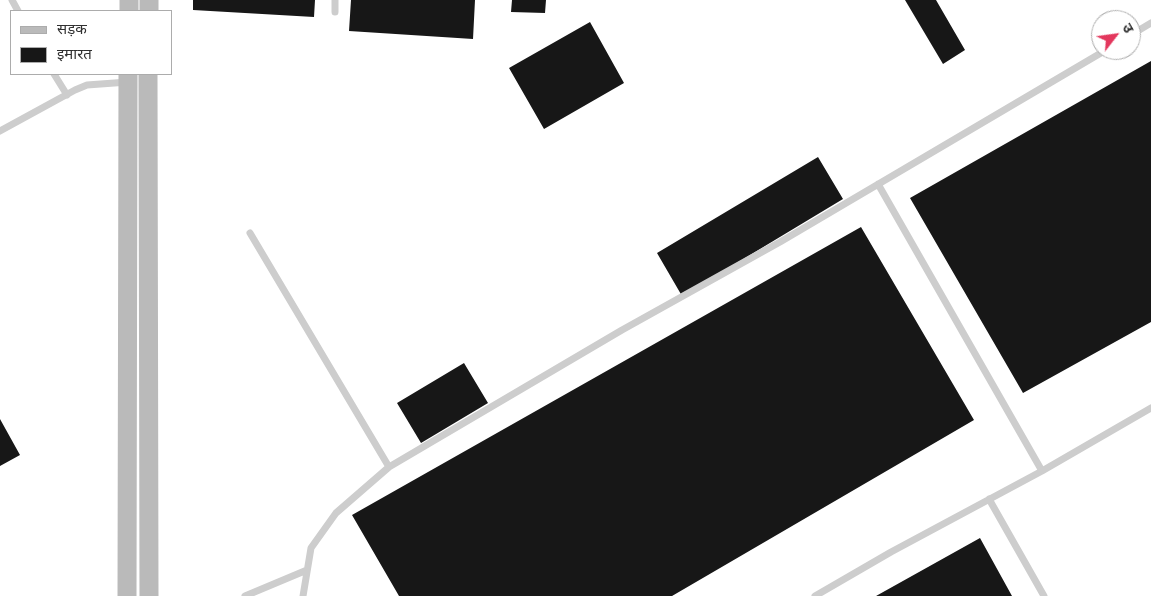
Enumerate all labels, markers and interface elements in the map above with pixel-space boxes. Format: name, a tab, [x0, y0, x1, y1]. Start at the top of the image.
legend	[10, 10, 172, 75]
north arrow	[1091, 10, 1141, 60]
text: सड़क	[57, 20, 87, 37]
text: उ	[1119, 20, 1137, 36]
text: इमारत	[57, 45, 92, 62]

